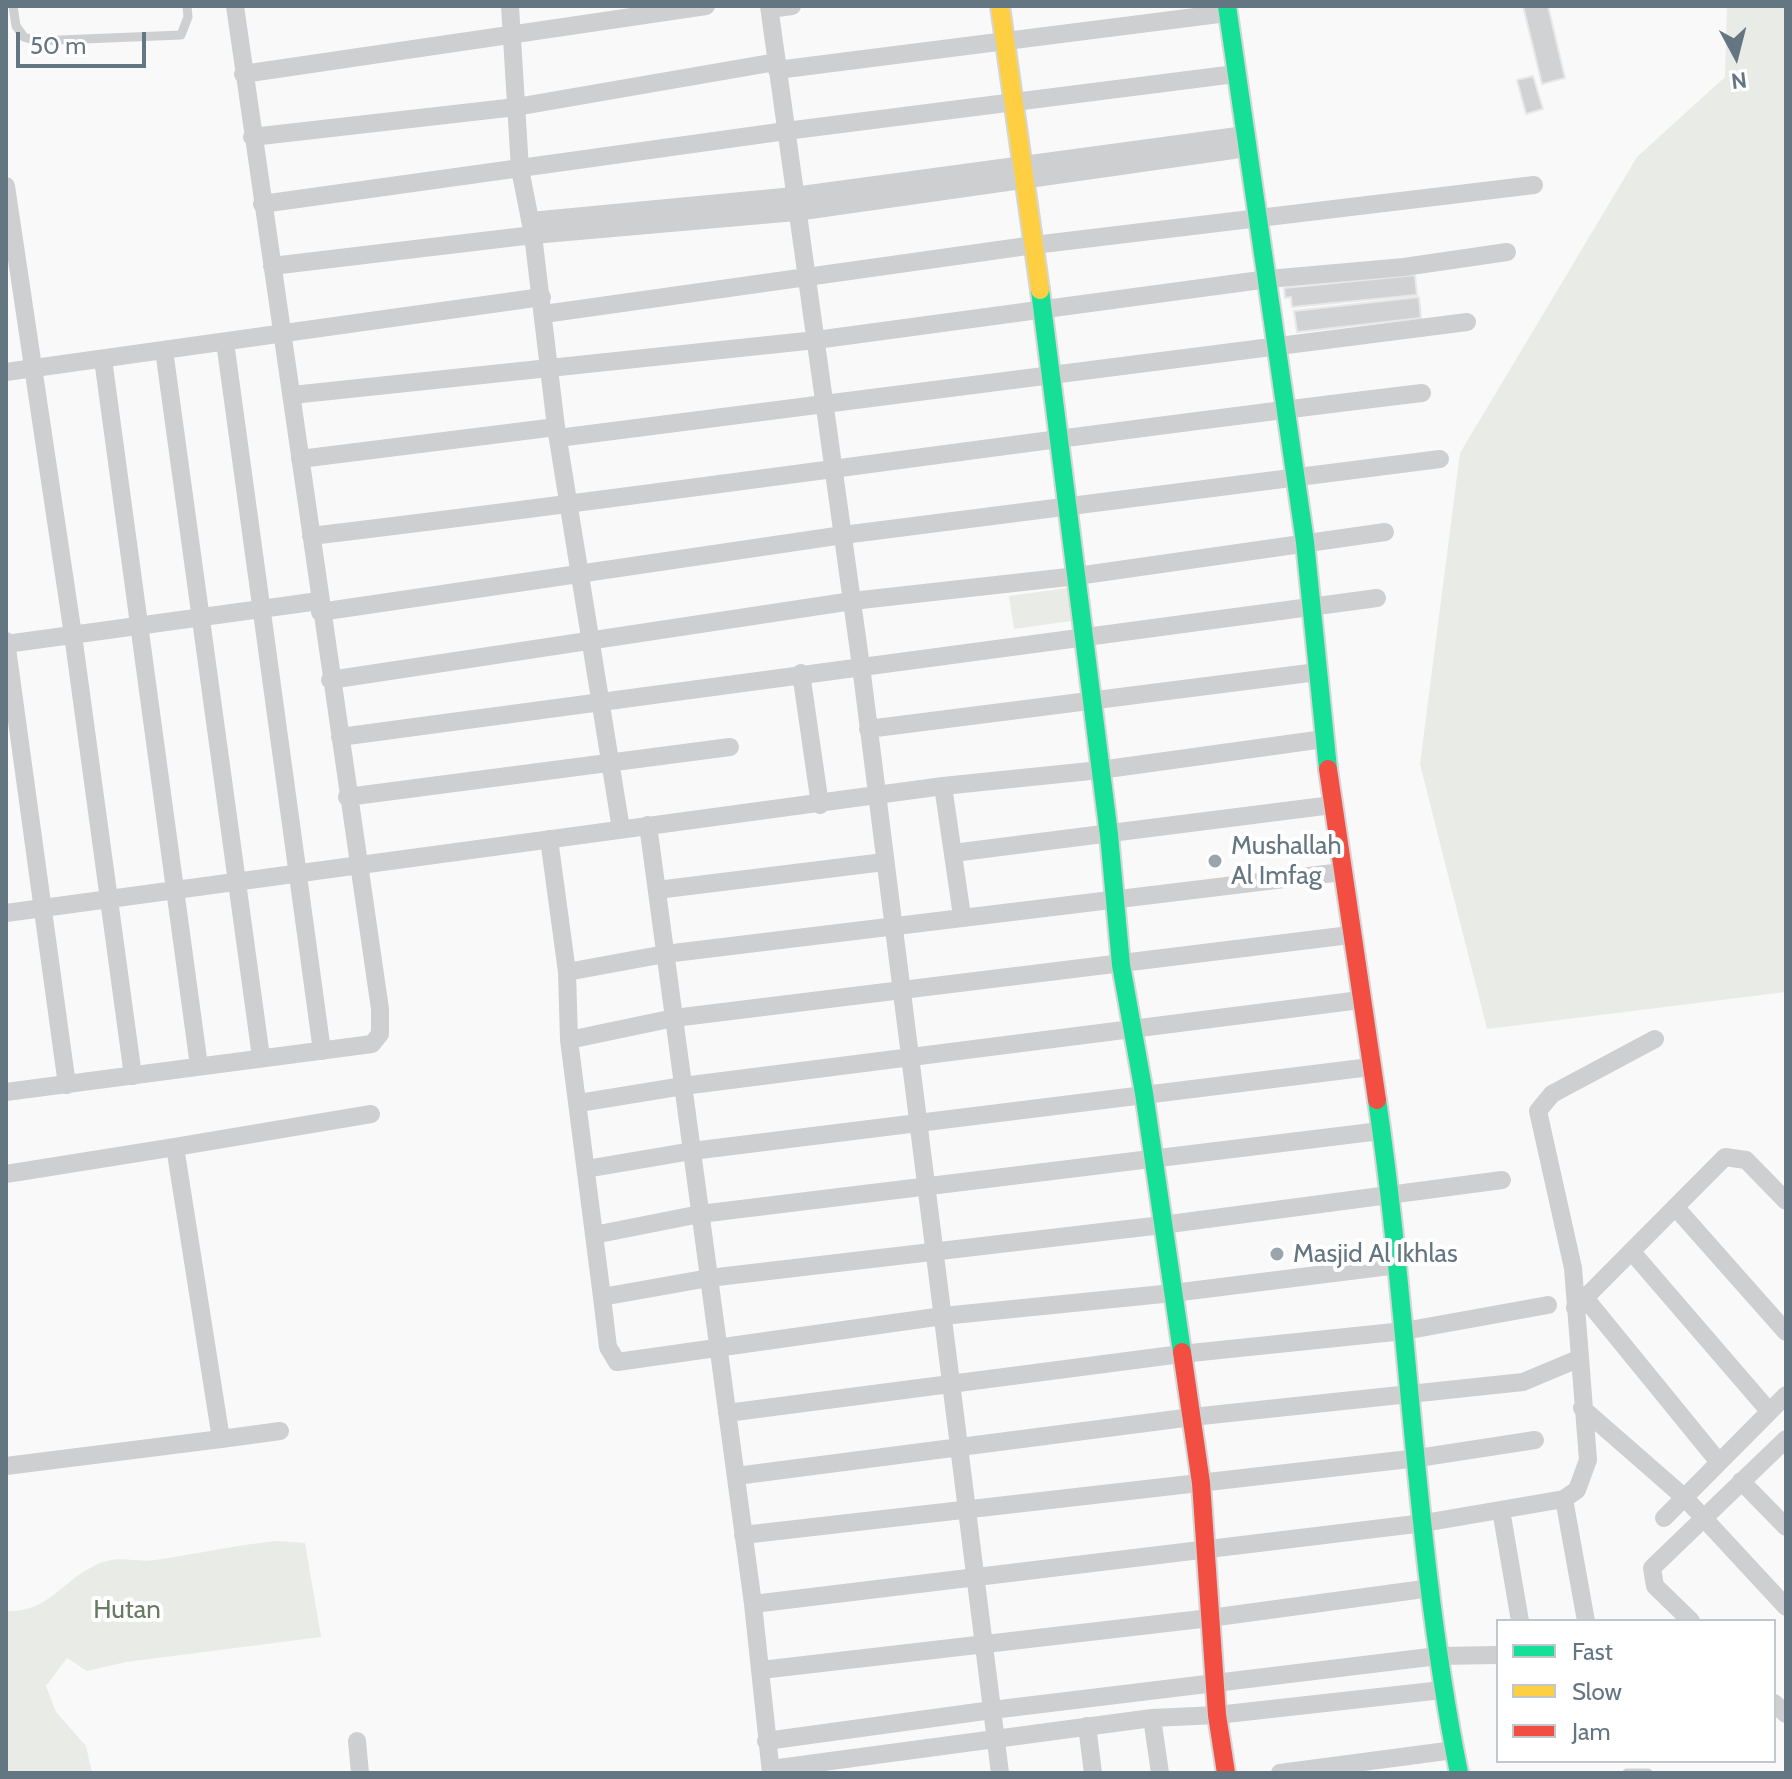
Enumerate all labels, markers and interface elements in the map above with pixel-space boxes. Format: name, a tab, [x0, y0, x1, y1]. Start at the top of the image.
scale bar	[20, 16, 150, 66]
north arrow	[1696, 16, 1776, 96]
text: 50 m	[30, 31, 86, 60]
text: N	[1730, 66, 1748, 95]
place label: Mushallah Al Imfag	[1231, 830, 1342, 892]
marker: Mushallah Al Imfag	[1206, 852, 1224, 870]
place label: Masjid Al Ikhlas	[1293, 1238, 1458, 1270]
marker: Masjid Al Ikhlas	[1268, 1245, 1286, 1263]
park label: Hutan	[93, 1594, 161, 1626]
legend	[1496, 1619, 1776, 1763]
text: Fast	[1572, 1637, 1613, 1666]
text: Slow	[1572, 1677, 1622, 1706]
text: Jam	[1572, 1717, 1610, 1746]

